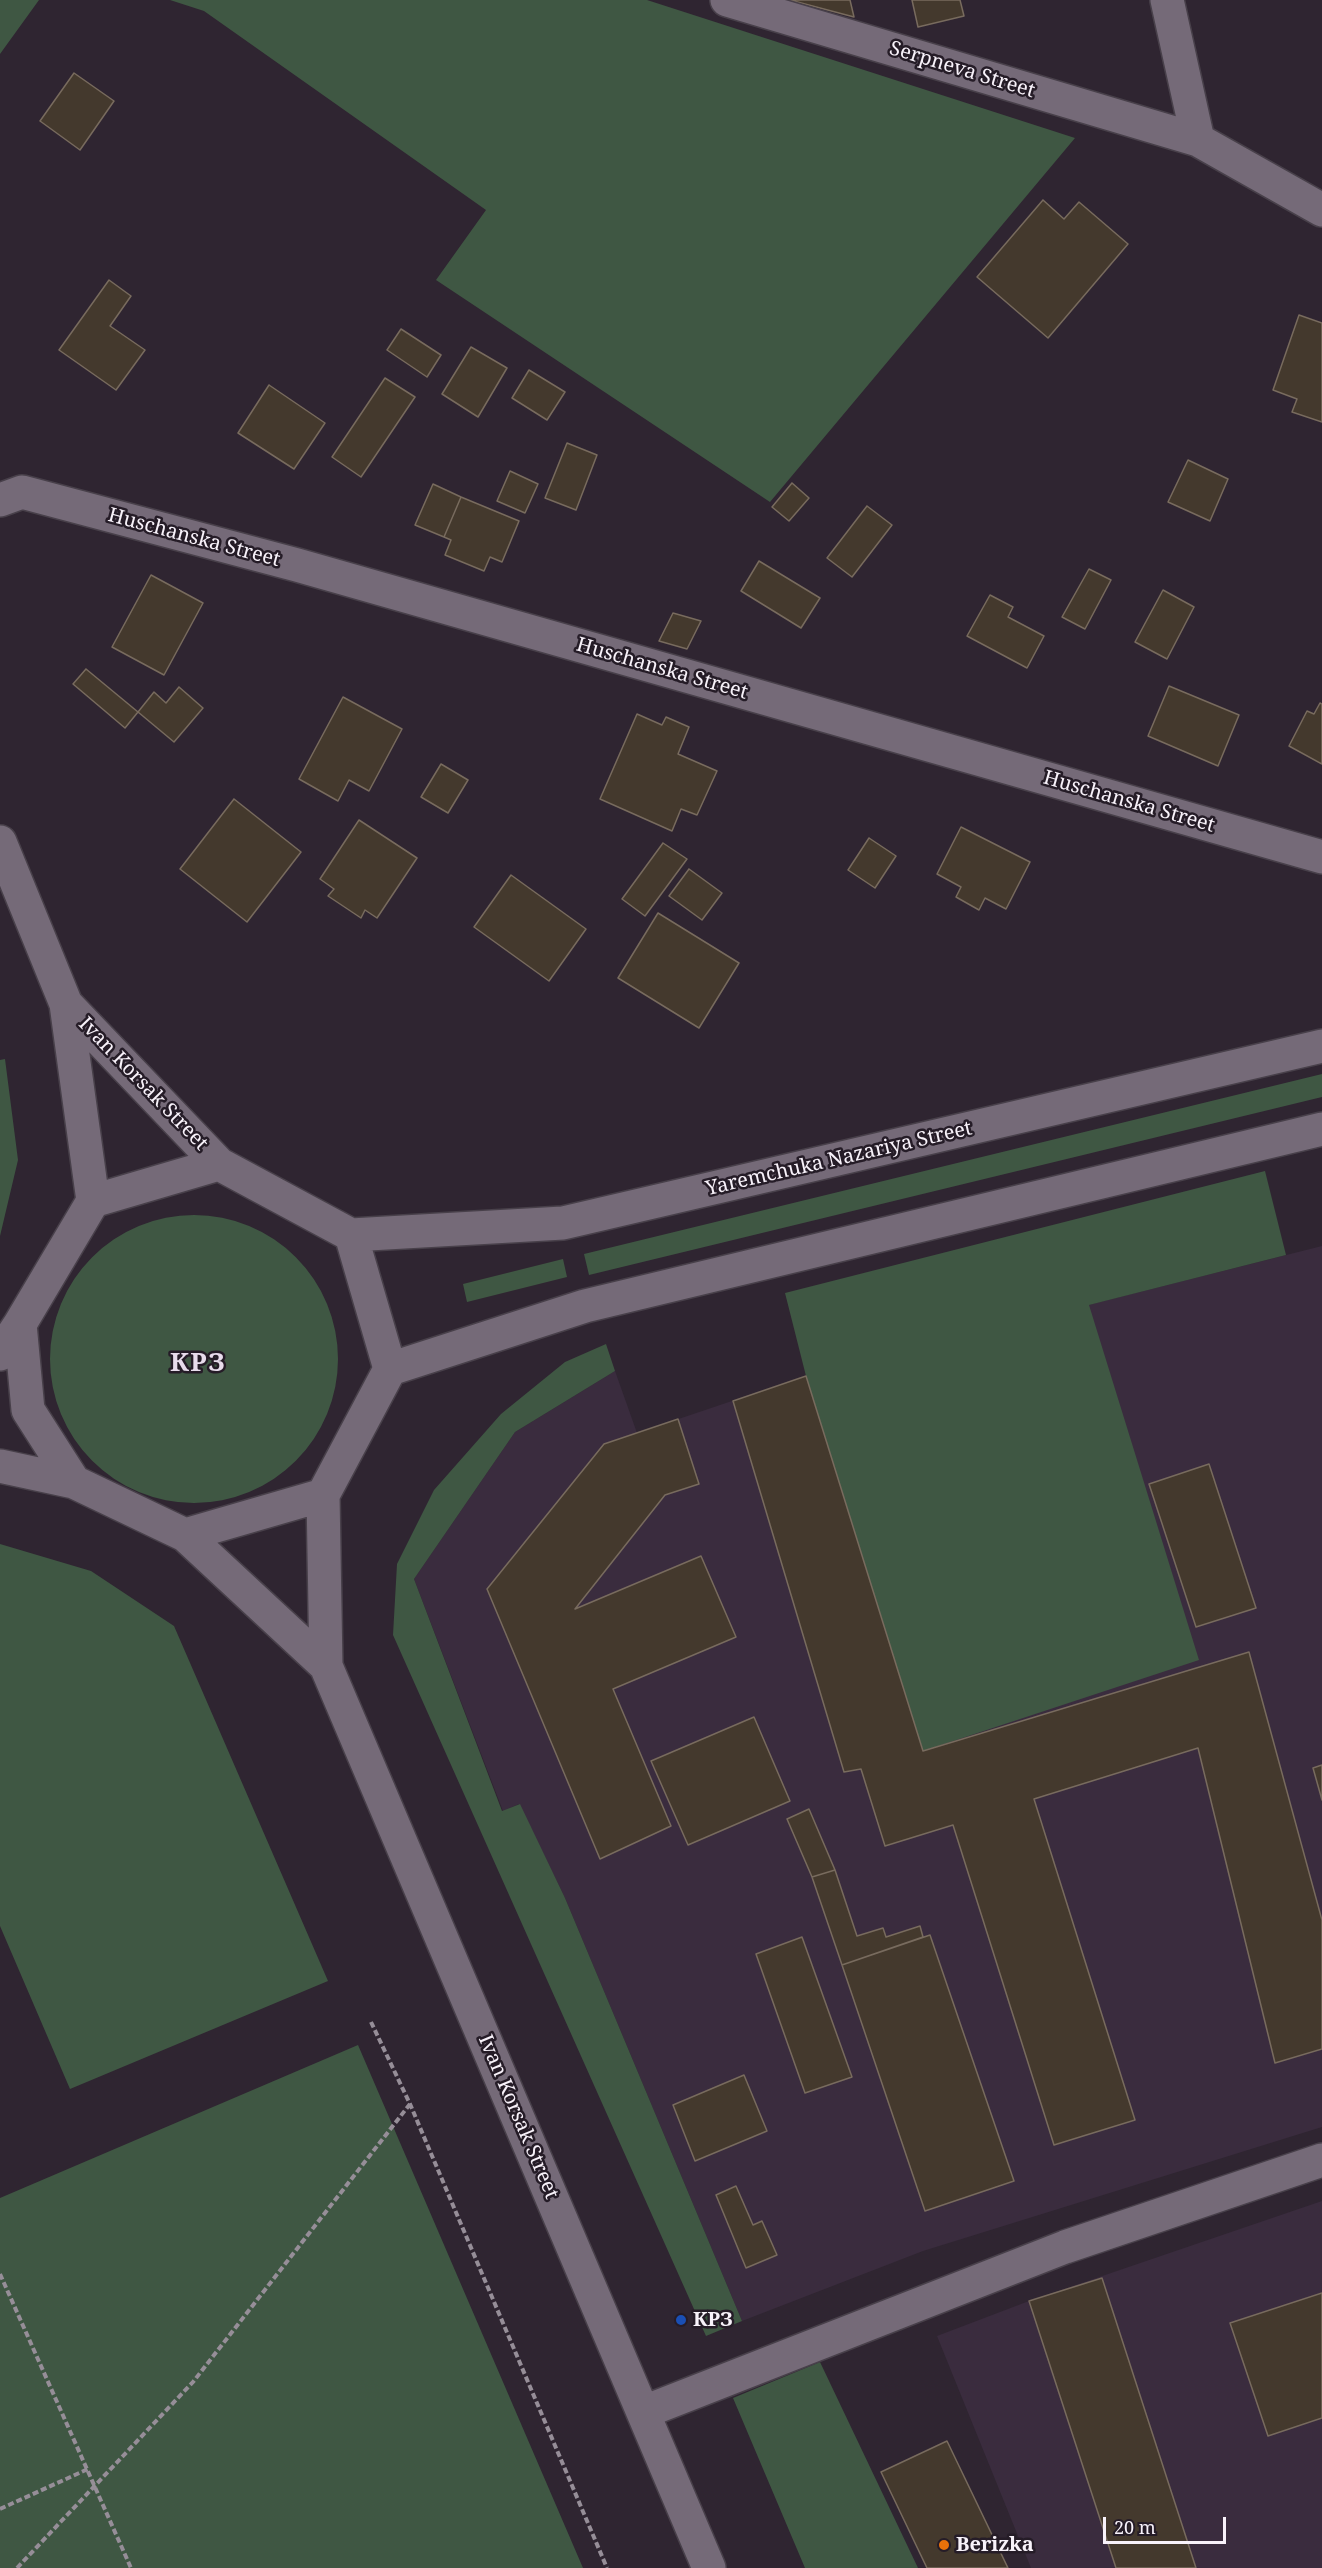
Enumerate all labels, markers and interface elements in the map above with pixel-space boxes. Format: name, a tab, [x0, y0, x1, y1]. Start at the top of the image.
street label: Serpneva Street	[886, 36, 1038, 104]
street label: Huschanska Street	[105, 503, 283, 573]
street label: Huschanska Street	[574, 633, 750, 705]
street label: Huschanska Street	[1041, 766, 1217, 838]
street label: Ivan Korsak Street	[73, 1012, 213, 1156]
street label: Yaremchuka Nazariya Street	[704, 1117, 974, 1201]
district label: КРЗ	[170, 1348, 226, 1380]
street label: Ivan Korsak Street	[473, 2031, 563, 2203]
place label: КРЗ	[693, 2308, 733, 2332]
marker: КРЗ	[674, 2313, 688, 2327]
scale bar	[1106, 2505, 1229, 2543]
text: 20 m	[1114, 2515, 1156, 2539]
place label: Berizka	[956, 2533, 1034, 2557]
marker: Berizka	[937, 2538, 951, 2552]

